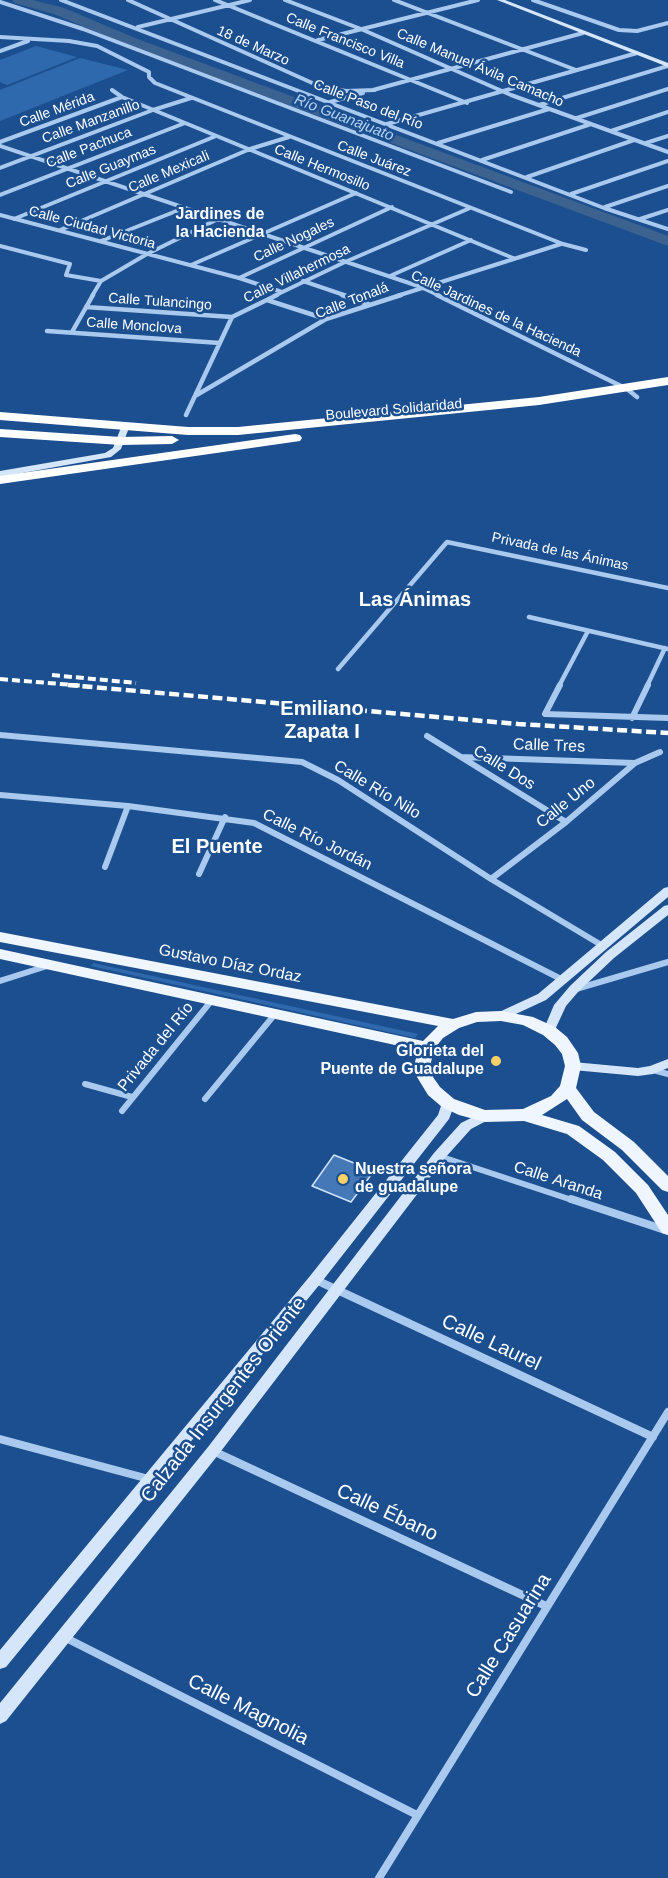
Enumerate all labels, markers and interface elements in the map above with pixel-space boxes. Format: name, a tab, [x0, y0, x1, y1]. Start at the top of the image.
street label: Calle Francisco Villa	[283, 10, 407, 72]
street label: 18 de Marzo	[214, 23, 292, 69]
street label: Calle Manuel Ávila Camacho	[394, 25, 566, 111]
street label: Calle Paso del Río	[311, 76, 425, 134]
street label: Calle Mérida	[17, 89, 97, 131]
water label: Río Guanajuato	[292, 91, 396, 145]
street label: Calle Manzanillo	[40, 97, 142, 147]
street label: Calle Pachuca	[44, 124, 134, 172]
street label: Calle Juárez	[335, 137, 413, 181]
street label: Calle Guaymas	[63, 141, 159, 193]
street label: Calle Hermosillo	[272, 141, 372, 195]
street label: Calle Mexicali	[126, 147, 212, 197]
street label: Calle Ciudad Victoria	[27, 203, 157, 253]
district label: Jardines de la Hacienda	[176, 205, 264, 243]
street label: Calle Nogales	[251, 214, 337, 266]
street label: Calle Villahermosa	[241, 241, 353, 307]
street label: Calle Jardines de la Hacienda	[408, 267, 584, 361]
street label: Calle Tonalá	[313, 279, 391, 323]
street label: Calle Tulancingo	[108, 290, 212, 314]
street label: Calle Monclova	[86, 314, 182, 338]
street label: Boulevard Solidaridad	[325, 396, 463, 424]
street label: Privada de las Ánimas	[490, 529, 630, 575]
district label: Las Ánimas	[359, 588, 471, 612]
district label: Emiliano Zapata I	[280, 697, 364, 744]
street label: Calle Tres	[513, 735, 585, 757]
street label: Calle Dos	[470, 741, 538, 795]
street label: Calle Río Nilo	[330, 757, 424, 823]
street label: Calle Uno	[533, 773, 599, 833]
street label: Calle Río Jordán	[259, 805, 375, 875]
district label: El Puente	[171, 835, 263, 859]
street label: Gustavo Díaz Ordaz	[157, 941, 303, 987]
street label: Privada del Río	[114, 998, 198, 1096]
place label: Glorieta del Puente de Guadalupe	[320, 1042, 484, 1080]
marker: Glorieta del Puente de Guadalupe	[489, 1054, 503, 1068]
street label: Calle Aranda	[511, 1158, 605, 1204]
place label: Nuestra señora de guadalupe	[355, 1160, 471, 1198]
marker: Nuestra señora de guadalupe	[336, 1172, 350, 1186]
street label: Calzada Insurgentes Oriente	[136, 1292, 312, 1508]
street label: Calle Laurel	[438, 1310, 544, 1376]
street label: Calle Ébano	[333, 1479, 441, 1547]
street label: Calle Casuarina	[461, 1569, 557, 1703]
street label: Calle Magnolia	[184, 1669, 312, 1751]

